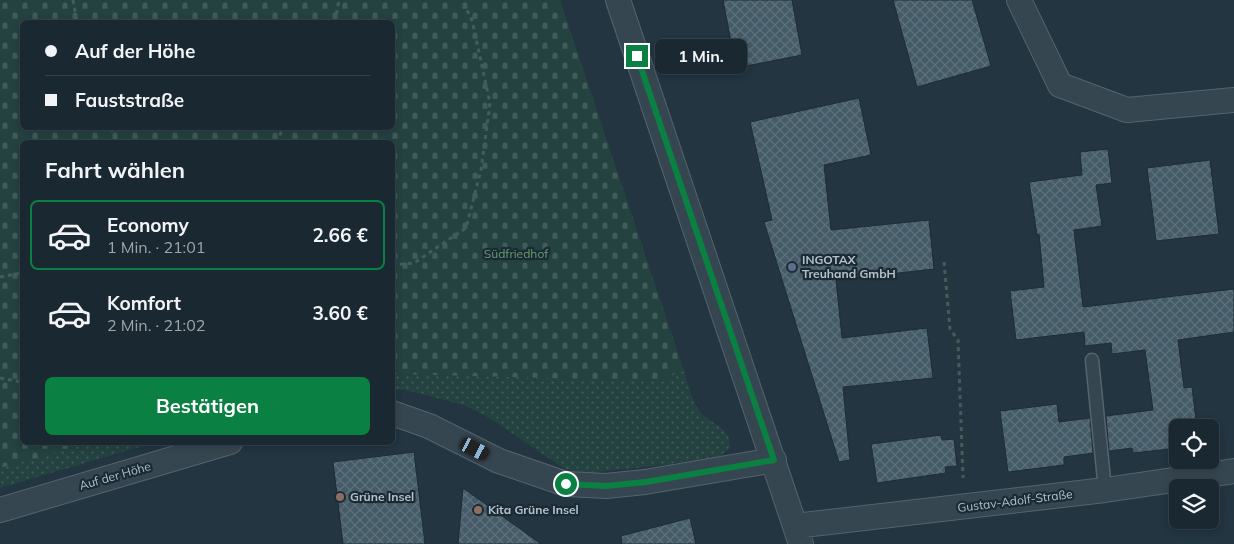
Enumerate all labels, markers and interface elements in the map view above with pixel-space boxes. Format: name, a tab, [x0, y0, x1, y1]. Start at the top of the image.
callout: 1 Min.	[654, 38, 747, 74]
text: Auf der Höhe	[75, 39, 195, 63]
route end	[626, 45, 648, 67]
text: 1 Min.	[678, 46, 724, 66]
text: Fauststraße	[75, 88, 184, 112]
text: Fahrt wählen	[45, 156, 185, 184]
icon: car	[47, 213, 92, 258]
text: Economy	[107, 213, 189, 237]
text: 2.66 €	[312, 223, 368, 247]
text: 1 Min. · 21:01	[107, 237, 205, 257]
park label: Südfriedhof	[484, 246, 549, 261]
place label: INGOTAX Treuhand GmbH	[802, 252, 896, 281]
marker: INGOTAX Treuhand GmbH	[786, 261, 798, 273]
icon: car	[47, 291, 92, 336]
text: Komfort	[107, 291, 181, 315]
text: 3.60 €	[312, 301, 368, 325]
text: 2 Min. · 21:02	[107, 315, 205, 335]
button: Bestätigen	[45, 377, 370, 435]
map controls	[1169, 419, 1219, 529]
button: locate	[1169, 419, 1219, 469]
car	[458, 436, 491, 462]
street label: Auf der Höhe	[77, 458, 152, 493]
route start	[555, 473, 577, 495]
button: layers	[1169, 479, 1219, 529]
street label: Gustav-Adolf-Straße	[957, 486, 1073, 515]
place label: Grüne Insel	[350, 489, 414, 504]
marker: Grüne Insel	[334, 491, 346, 503]
place label: Kita Grüne Insel	[488, 502, 579, 517]
marker: Kita Grüne Insel	[472, 504, 484, 516]

